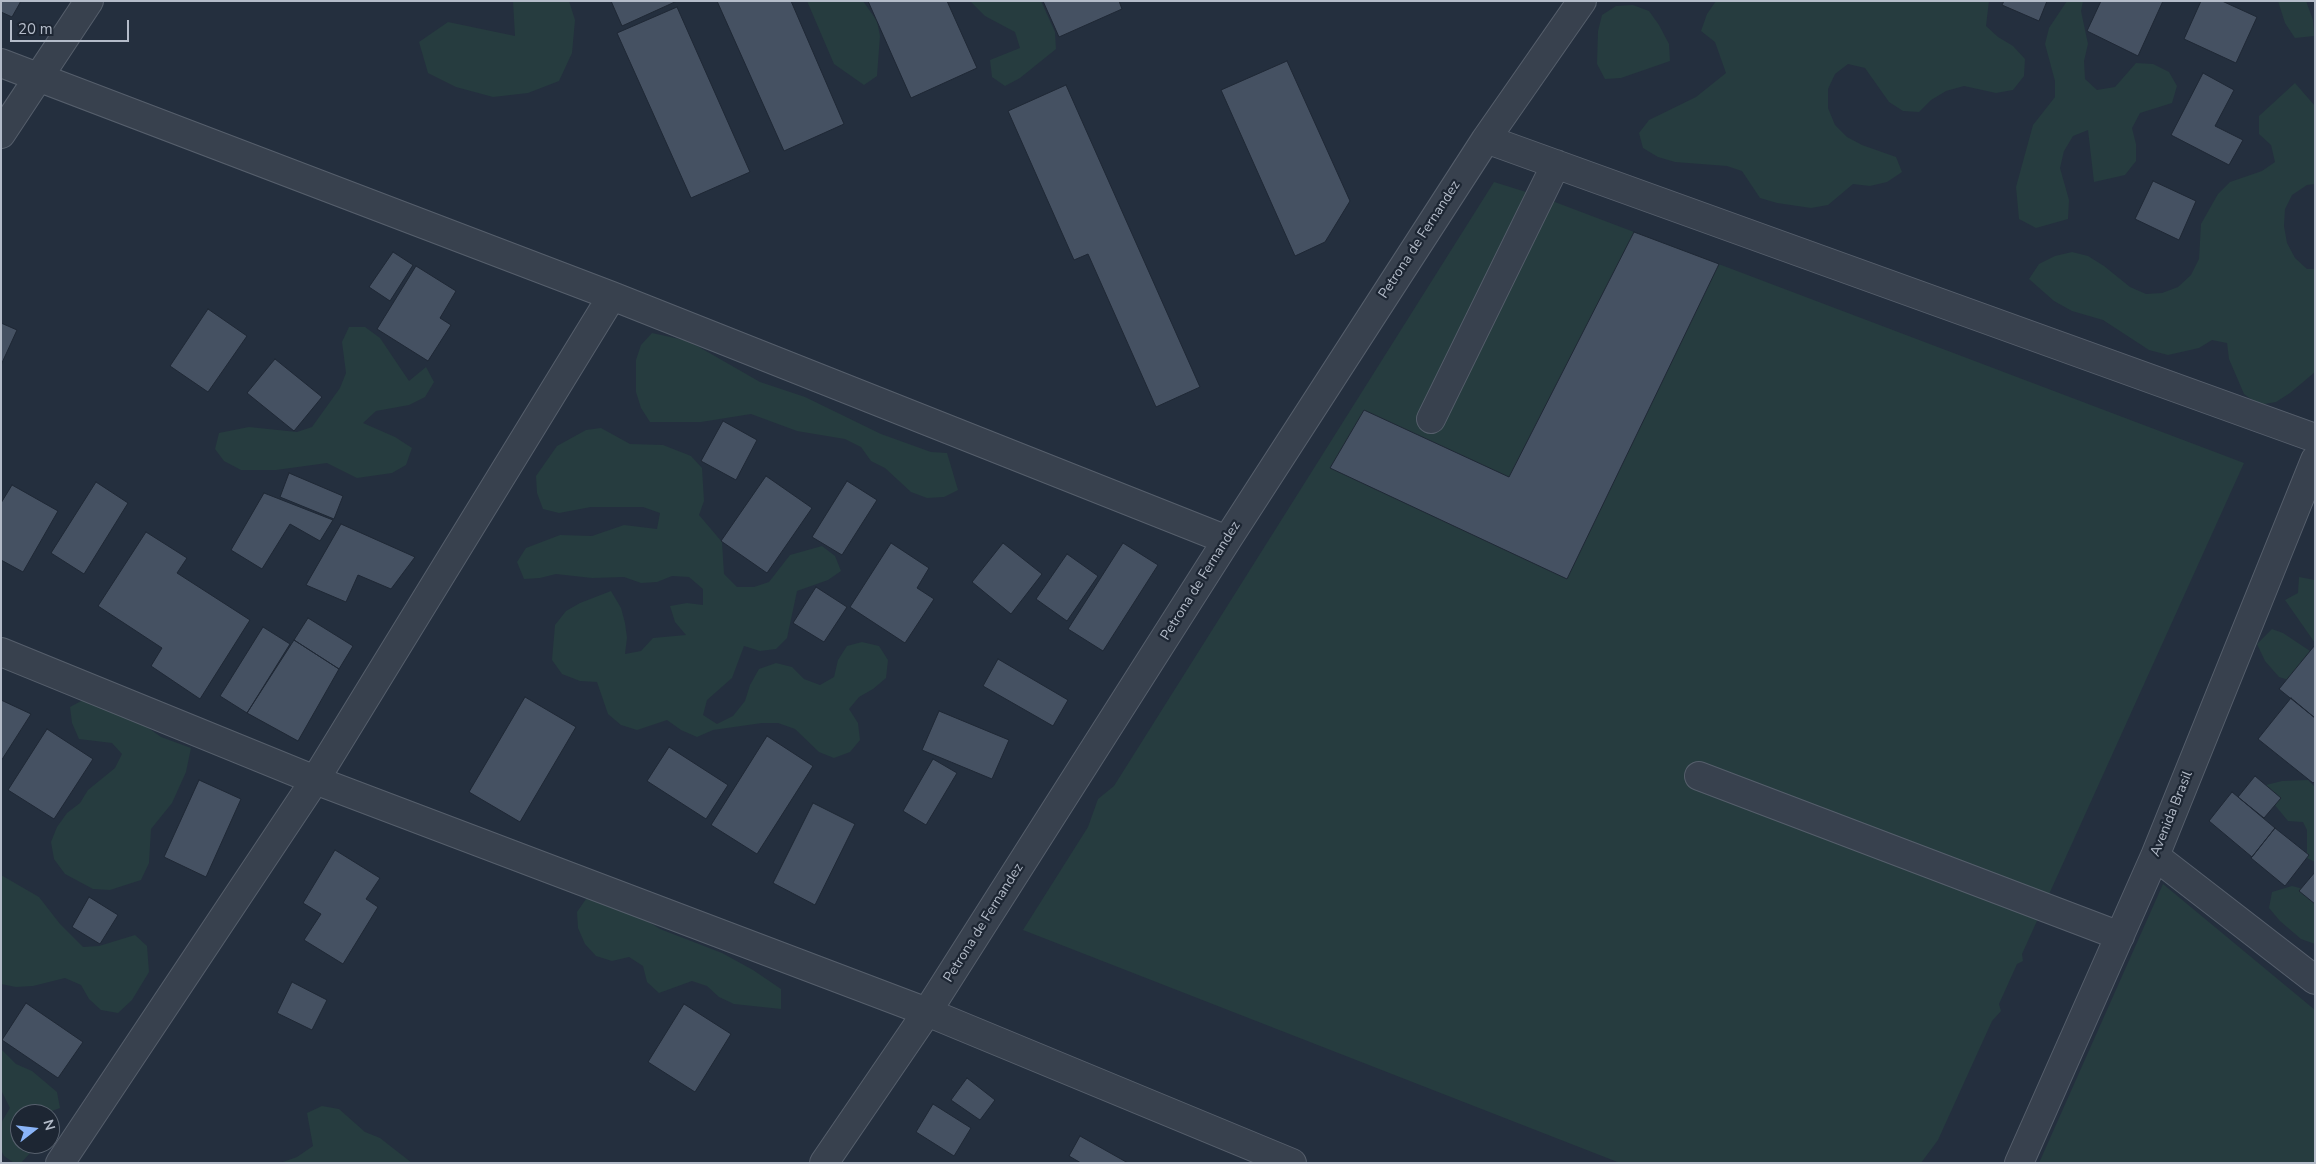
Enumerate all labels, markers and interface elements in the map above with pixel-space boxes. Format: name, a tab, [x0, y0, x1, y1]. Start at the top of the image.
scale bar	[12, 10, 131, 42]
text: 20 m	[18, 19, 53, 39]
street label: Petrona de Fernandez	[1376, 178, 1464, 302]
street label: Petrona de Fernandez	[1158, 518, 1244, 644]
street label: Avenida Brasil	[2147, 769, 2197, 859]
street label: Petrona de Fernandez	[941, 860, 1027, 986]
north arrow	[10, 1104, 60, 1154]
text: N	[38, 1117, 60, 1133]

